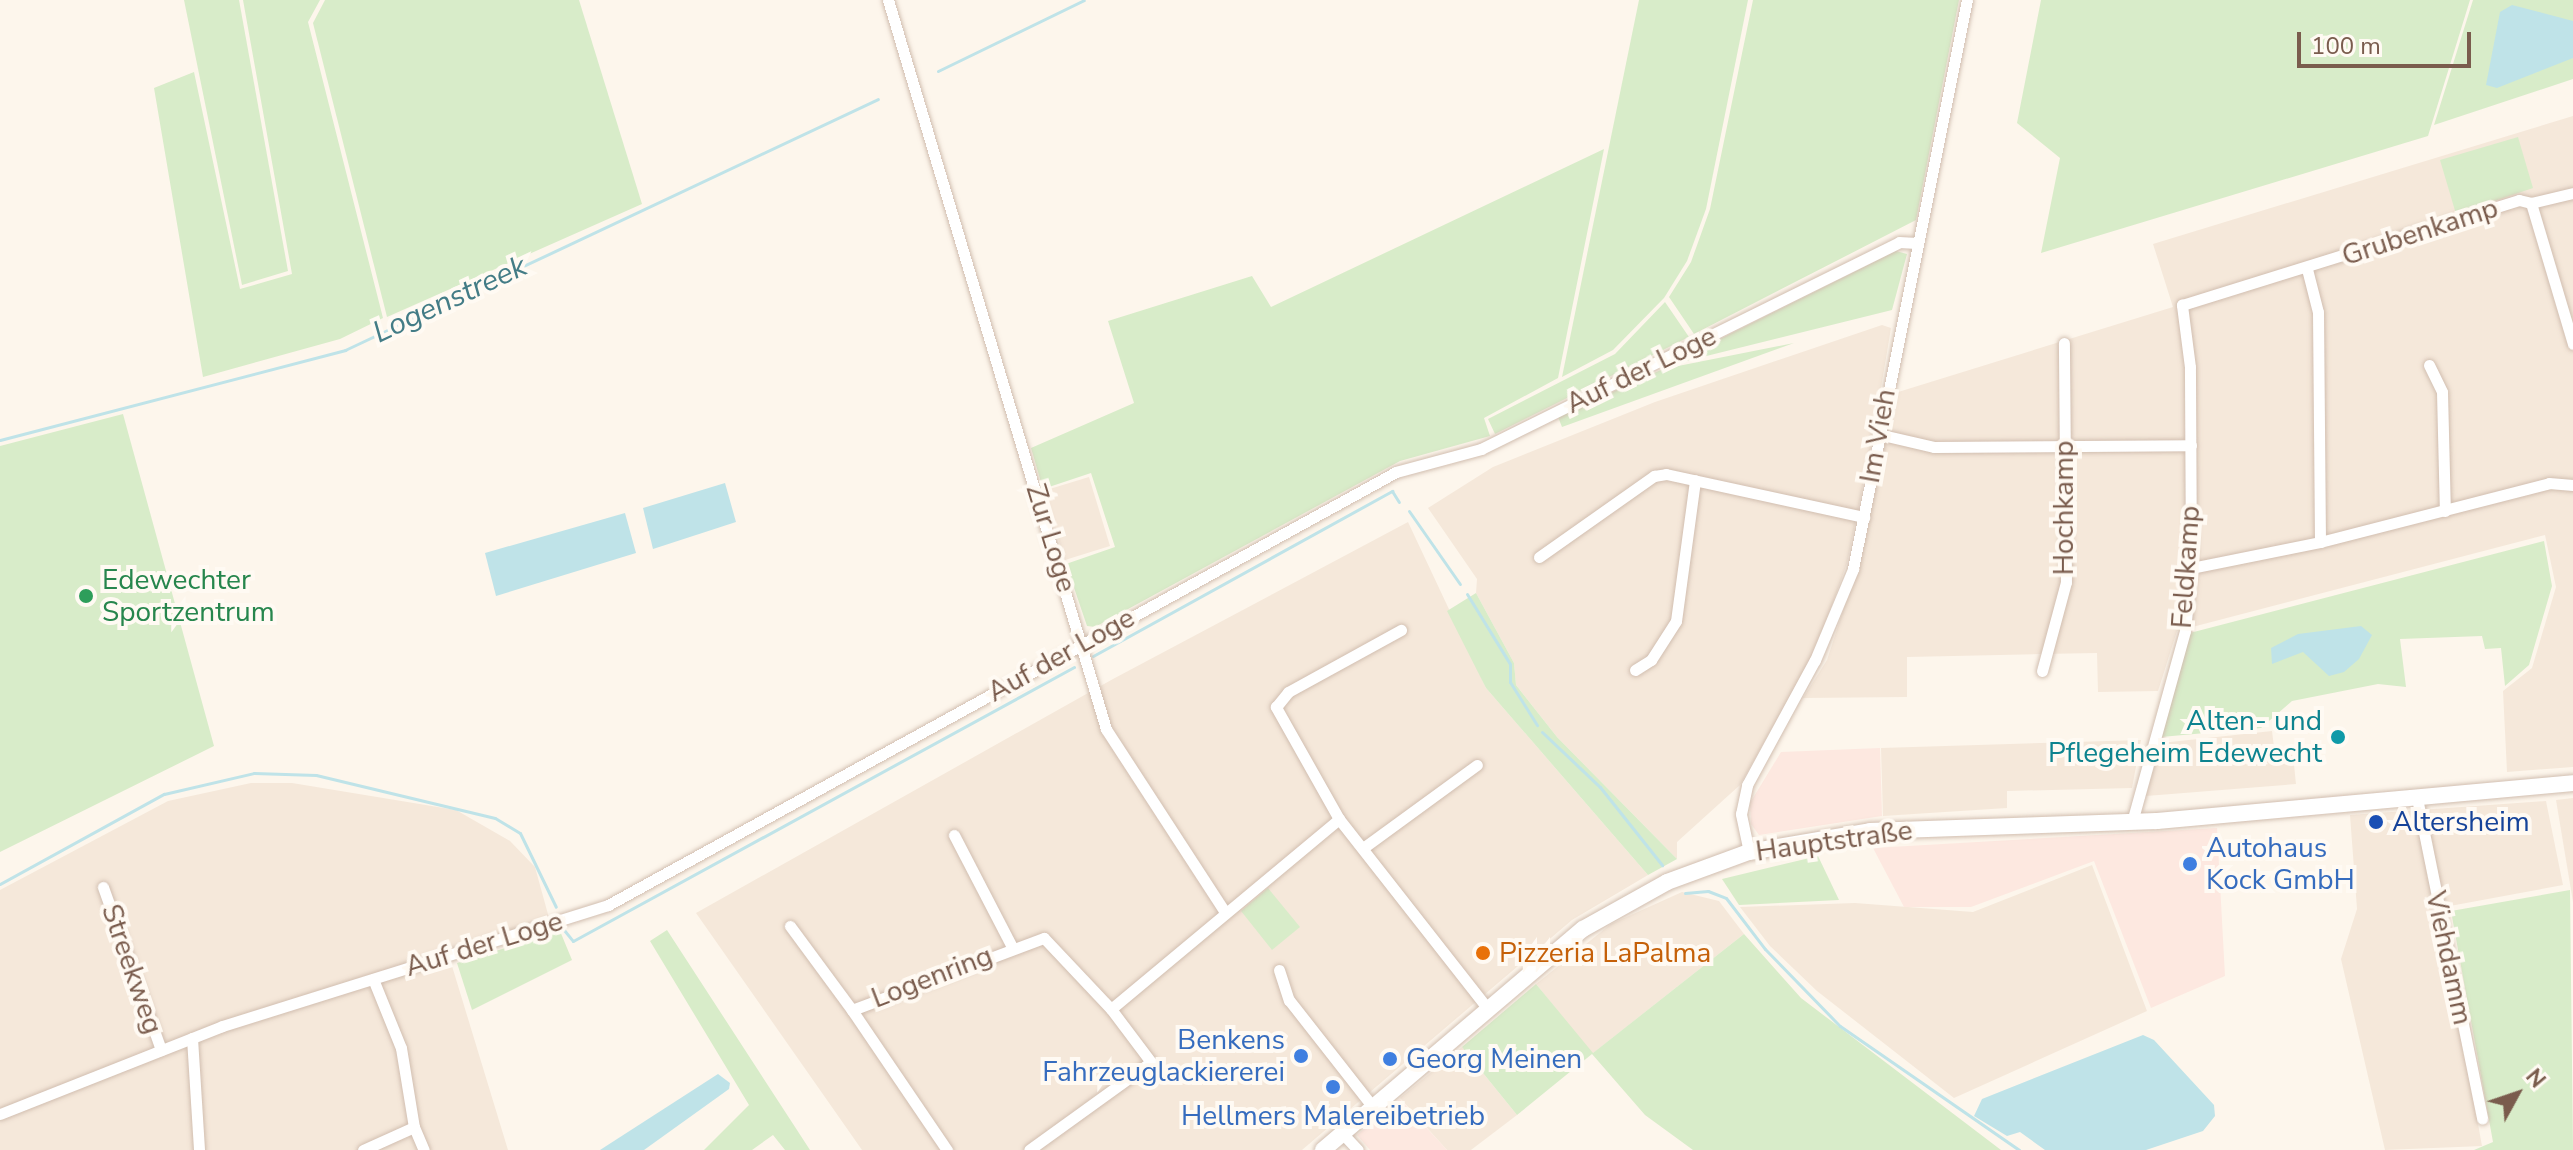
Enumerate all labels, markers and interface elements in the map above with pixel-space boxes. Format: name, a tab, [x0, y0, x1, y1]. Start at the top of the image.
scale bar	[2301, 16, 2475, 66]
text: 100 m	[2311, 30, 2381, 62]
street label: Grubenkamp	[2338, 191, 2502, 273]
water label: Logenstreek	[367, 249, 533, 351]
street label: Auf der Loge	[1560, 319, 1722, 421]
street label: Im Vieh	[1853, 386, 1903, 486]
street label: Hochkamp	[2047, 441, 2081, 575]
street label: Zur Loge	[1019, 480, 1083, 596]
street label: Feldkamp	[2165, 504, 2207, 630]
place label: Edewechter Sportzentrum	[102, 563, 275, 629]
marker: Edewechter Sportzentrum	[77, 587, 95, 605]
street label: Auf der Loge	[982, 601, 1140, 709]
place label: Alten- und Pflegeheim Edewecht	[2048, 704, 2322, 770]
marker: Alten- und Pflegeheim Edewecht	[2329, 728, 2347, 746]
place label: Altersheim	[2392, 805, 2530, 839]
street label: Hauptstraße	[1754, 813, 1914, 869]
marker: Altersheim	[2367, 813, 2385, 831]
place label: Autohaus Kock GmbH	[2206, 831, 2355, 897]
marker: Autohaus Kock GmbH	[2181, 855, 2199, 873]
street label: Viehdamm	[2418, 888, 2480, 1028]
street label: Streekweg	[94, 900, 170, 1038]
street label: Auf der Loge	[401, 904, 567, 984]
place label: Pizzeria LaPalma	[1499, 936, 1711, 970]
street label: Logenring	[867, 939, 997, 1015]
marker: Pizzeria LaPalma	[1474, 944, 1492, 962]
place label: Benkens Fahrzeuglackiererei	[1042, 1023, 1285, 1089]
place label: Georg Meinen	[1406, 1042, 1582, 1076]
marker: Benkens Fahrzeuglackiererei	[1292, 1047, 1310, 1065]
marker: Georg Meinen	[1381, 1050, 1399, 1068]
north arrow	[2477, 1054, 2557, 1134]
text: N	[2519, 1063, 2552, 1095]
marker: Hellmers Malereibetrieb	[1324, 1078, 1342, 1096]
place label: Hellmers Malereibetrieb	[1181, 1099, 1485, 1133]

